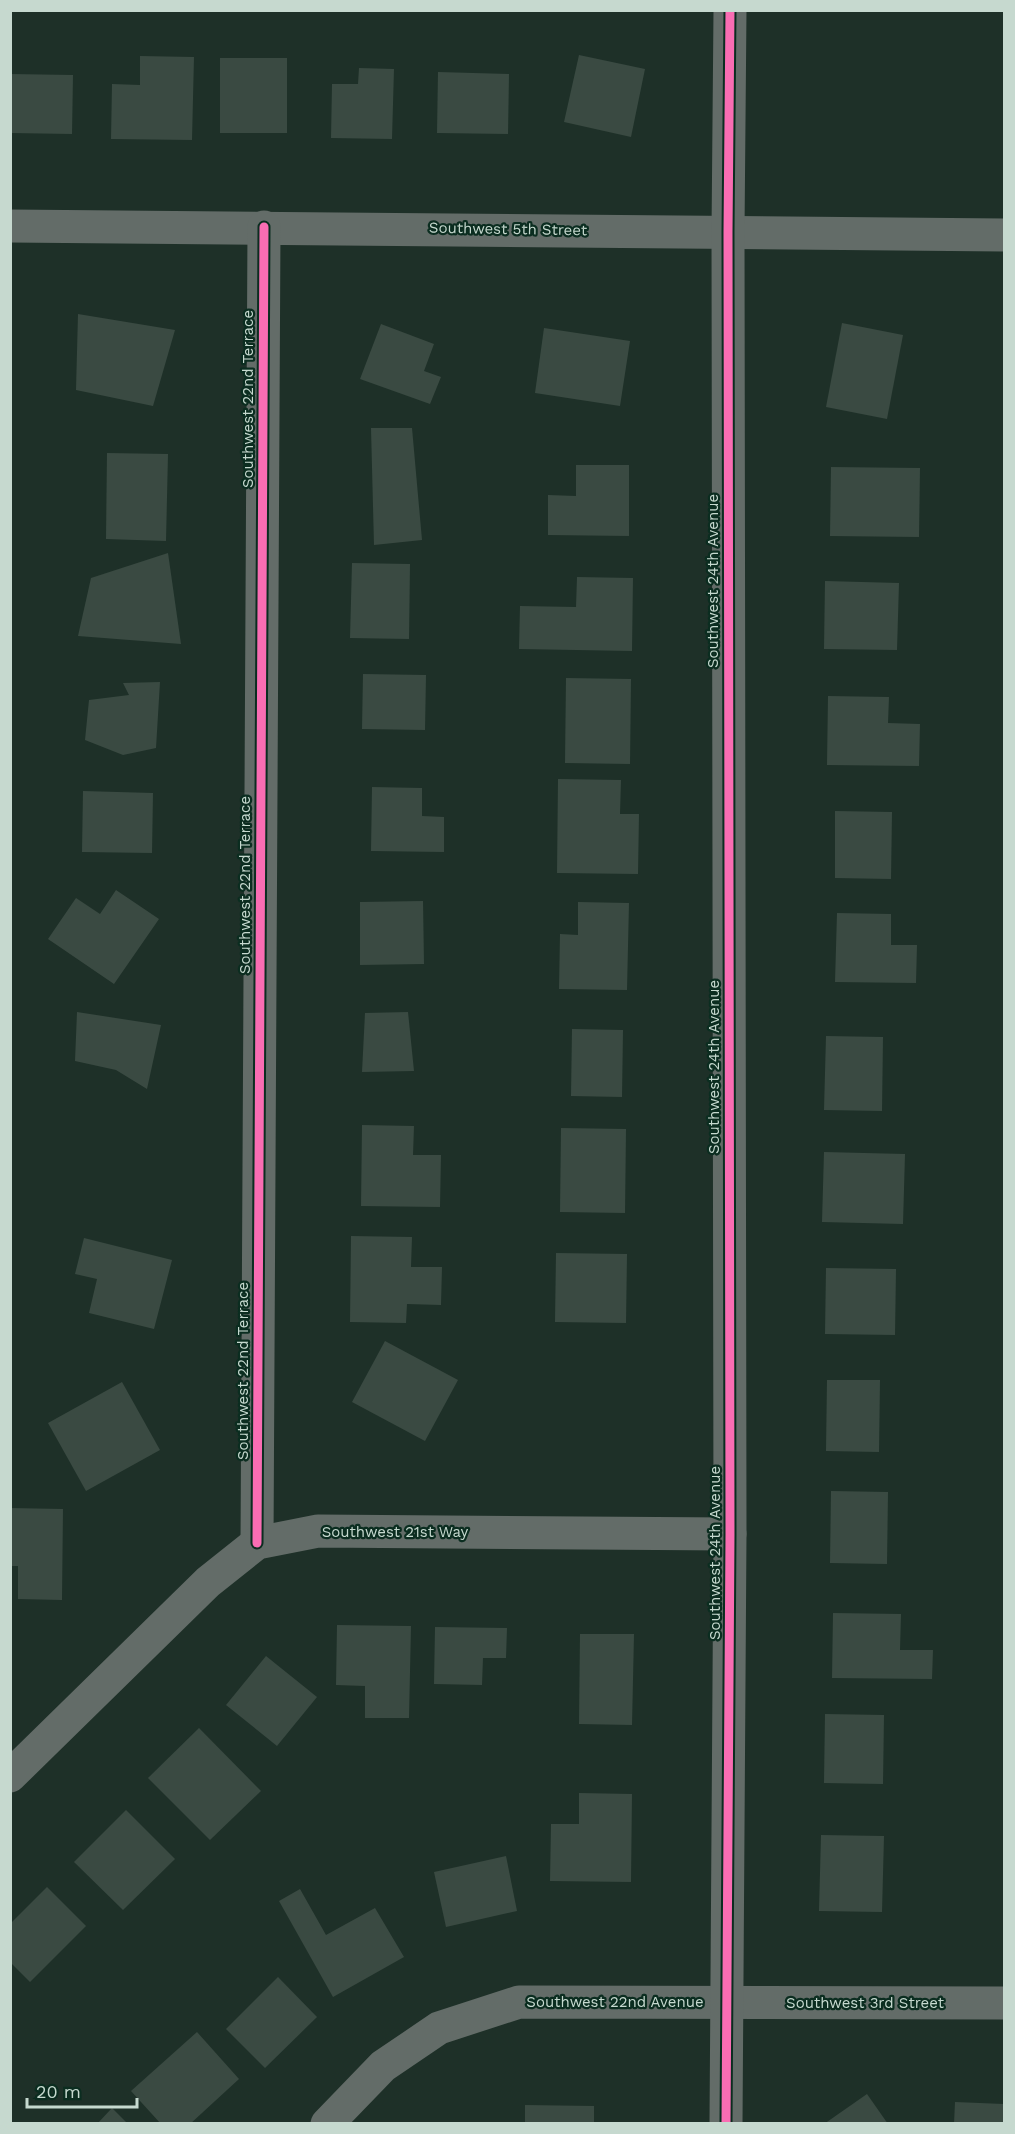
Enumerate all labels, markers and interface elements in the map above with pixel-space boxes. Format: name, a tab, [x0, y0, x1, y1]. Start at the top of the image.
street label: Southwest 5th Street	[429, 219, 588, 239]
street label: Southwest 22nd Terrace	[239, 310, 257, 488]
street label: Southwest 24th Avenue	[704, 494, 722, 668]
street label: Southwest 22nd Terrace	[236, 796, 254, 974]
street label: Southwest 24th Avenue	[705, 980, 723, 1154]
street label: Southwest 22nd Terrace	[234, 1282, 252, 1460]
street label: Southwest 24th Avenue	[706, 1466, 724, 1640]
street label: Southwest 21st Way	[322, 1523, 469, 1541]
street label: Southwest 22nd Avenue	[526, 1993, 704, 2011]
street label: Southwest 3rd Street	[786, 1994, 945, 2012]
scale bar	[27, 2071, 136, 2109]
text: 20 m	[36, 2081, 81, 2102]

